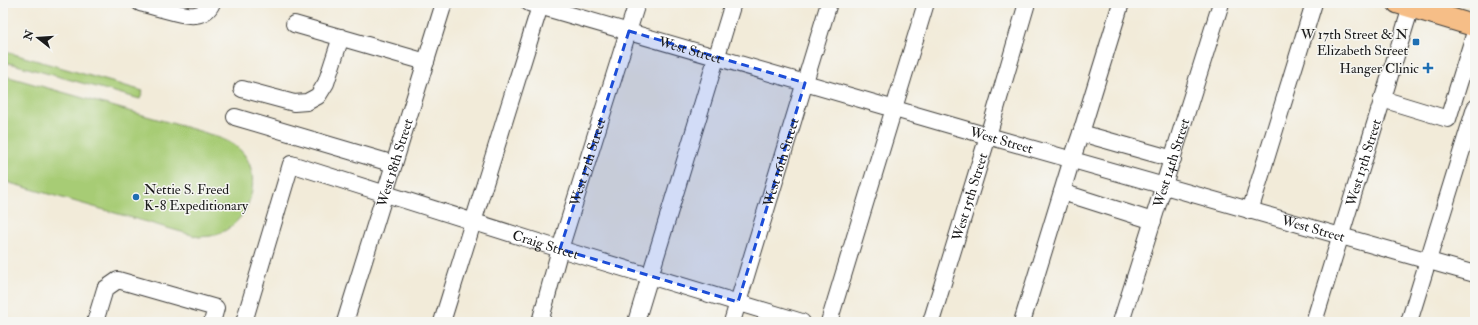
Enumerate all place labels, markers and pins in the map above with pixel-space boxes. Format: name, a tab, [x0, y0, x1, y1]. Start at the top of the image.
place label: W 17th Street & N Elizabeth Street	[1300, 26, 1408, 59]
marker: W 17th Street & N Elizabeth Street	[1411, 37, 1421, 47]
place label: Hanger Clinic	[1340, 60, 1419, 77]
marker: Hanger Clinic	[1422, 62, 1434, 74]
place label: Nettie S. Freed K-8 Expeditionary	[144, 181, 249, 215]
marker: Nettie S. Freed K-8 Expeditionary	[131, 192, 141, 202]

